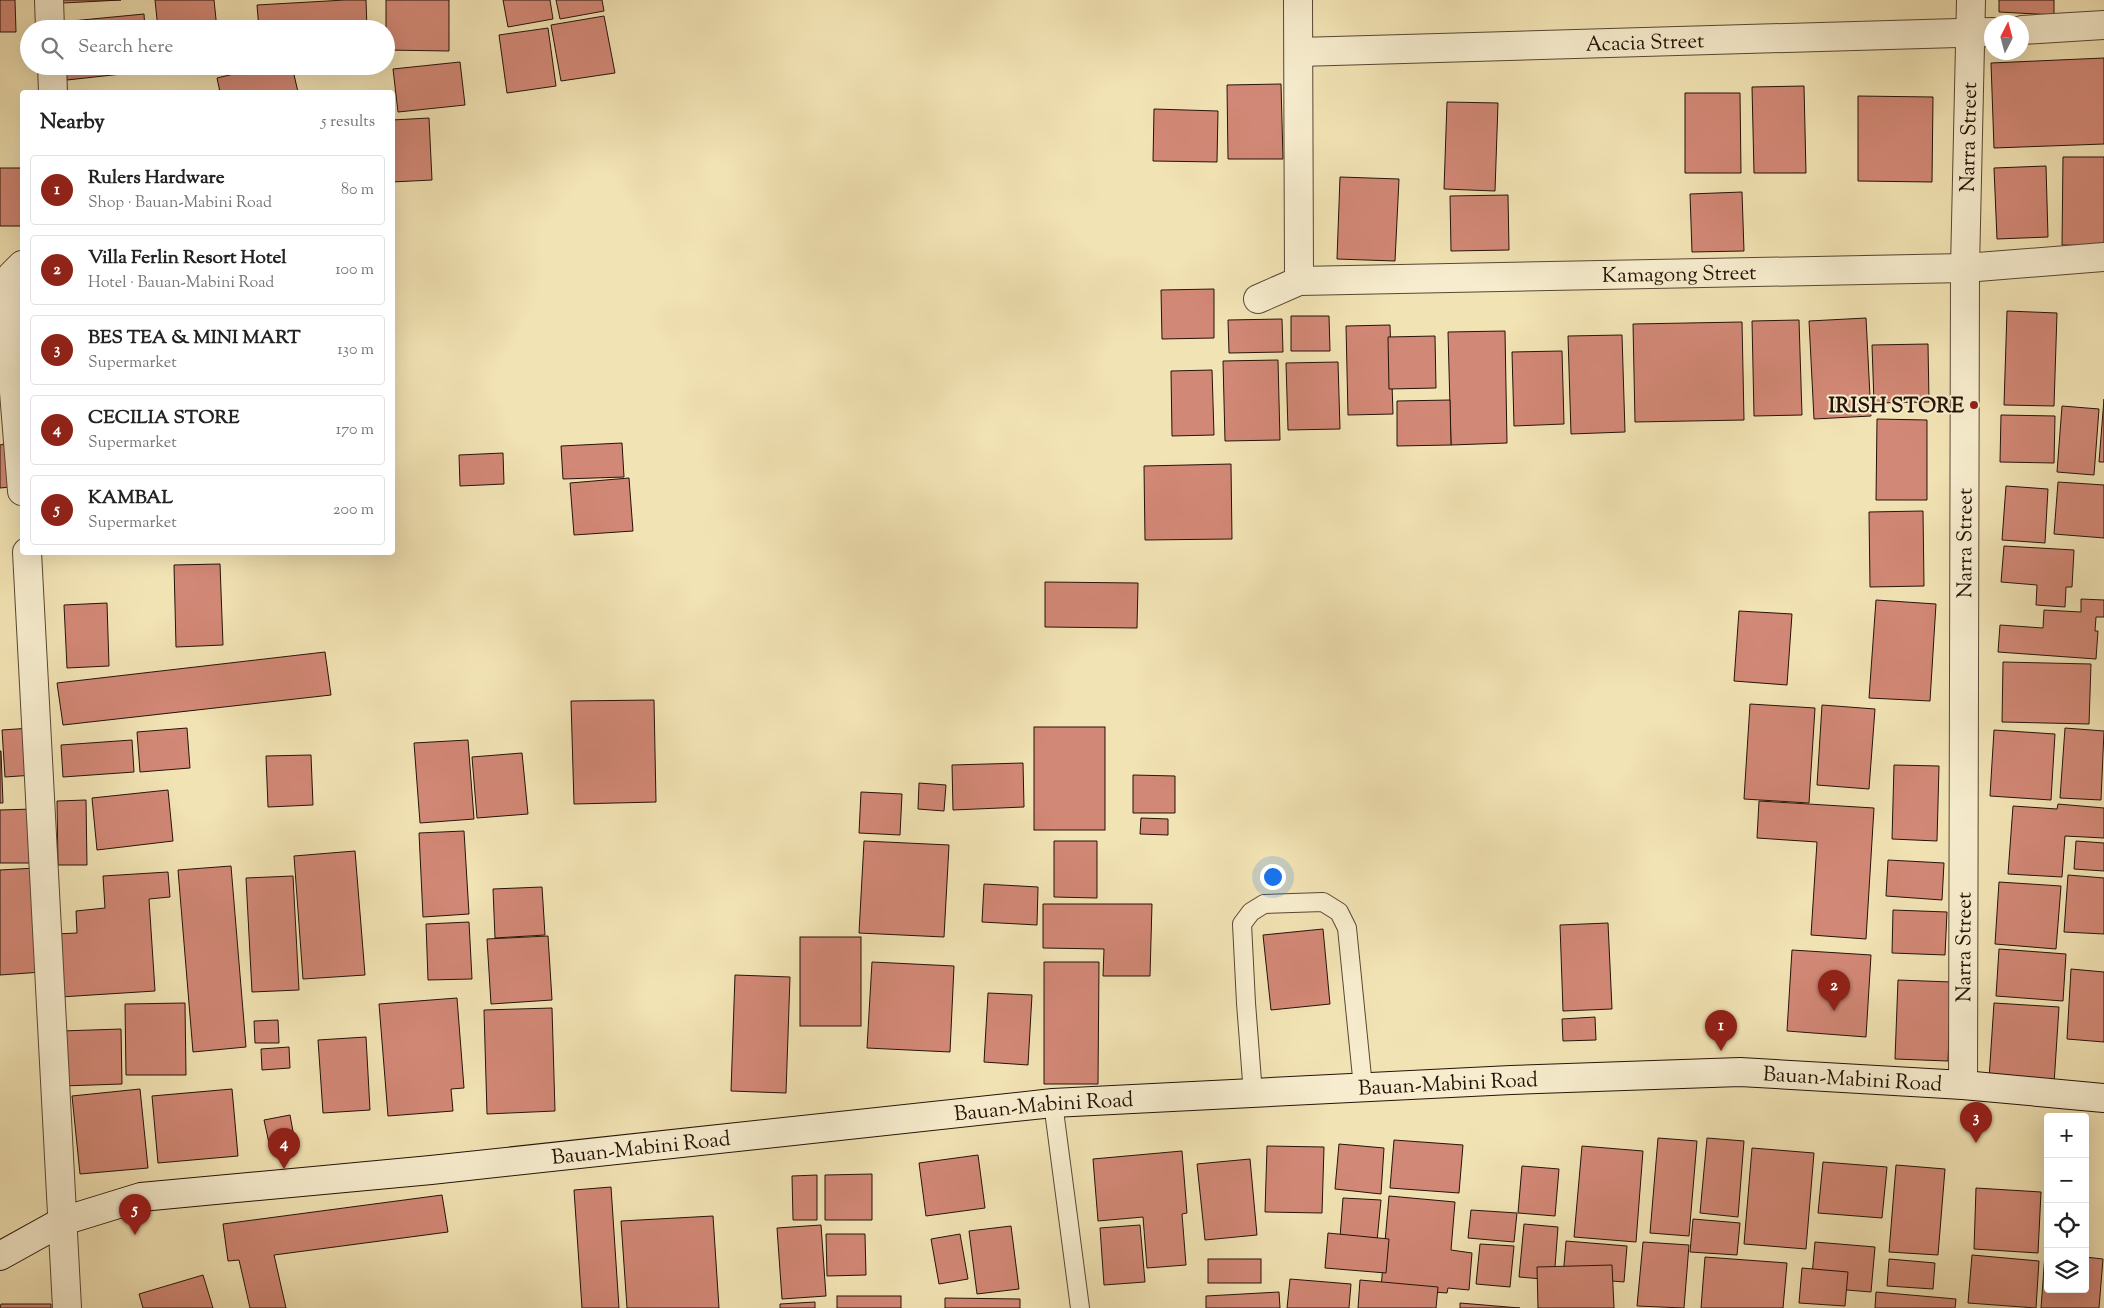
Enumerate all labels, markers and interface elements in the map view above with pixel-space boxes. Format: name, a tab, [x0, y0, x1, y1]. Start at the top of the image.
north arrow	[1984, 15, 2029, 60]
search box	[20, 20, 395, 75]
street label: Acacia Street	[1585, 27, 1705, 61]
icon: search	[38, 34, 66, 62]
text: Search here	[78, 34, 173, 61]
street label: Narra Street	[1954, 82, 1986, 193]
text: Nearby	[40, 108, 105, 138]
text: 5 results	[321, 111, 375, 134]
text: Rulers Hardware	[88, 165, 225, 192]
text: 1	[54, 179, 60, 202]
text: 80 m	[341, 179, 374, 202]
text: Shop · Bauan-Mabini Road	[88, 192, 272, 215]
text: Villa Ferlin Resort Hotel	[88, 245, 286, 272]
text: 2	[53, 259, 61, 282]
text: 100 m	[335, 259, 374, 282]
street label: Kamagong Street	[1602, 259, 1757, 292]
text: Hotel · Bauan-Mabini Road	[88, 272, 274, 295]
text: BES TEA & MINI MART	[88, 325, 301, 352]
text: 3	[54, 339, 60, 362]
text: 130 m	[337, 339, 374, 362]
text: Supermarket	[88, 352, 177, 375]
place label: IRISH STORE	[1829, 392, 1964, 422]
marker: IRISH STORE	[1968, 399, 1980, 411]
text: CECILIA STORE	[88, 405, 240, 432]
text: 4	[53, 419, 61, 442]
text: 170 m	[336, 419, 374, 442]
text: Supermarket	[88, 432, 177, 455]
text: KAMBAL	[88, 485, 173, 512]
street label: Narra Street	[1951, 488, 1981, 598]
text: 5	[54, 499, 60, 522]
text: 200 m	[333, 499, 374, 522]
text: Supermarket	[88, 512, 177, 535]
your location	[1260, 864, 1286, 890]
street label: Narra Street	[1950, 892, 1980, 1002]
pin: 2	[1818, 970, 1850, 1011]
pin: 1	[1705, 1010, 1737, 1051]
street label: Bauan-Mabini Road	[1762, 1060, 1943, 1101]
street label: Bauan-Mabini Road	[1358, 1066, 1539, 1105]
street label: Bauan-Mabini Road	[953, 1086, 1134, 1131]
pin: 3	[1960, 1102, 1992, 1143]
map controls	[2044, 1113, 2089, 1293]
button: +	[2044, 1113, 2089, 1158]
street label: Bauan-Mabini Road	[550, 1125, 732, 1174]
pin: 4	[268, 1128, 300, 1169]
button: −	[2044, 1158, 2089, 1203]
pin: 5	[119, 1194, 151, 1235]
button: locate	[2044, 1203, 2089, 1248]
button: layers	[2044, 1248, 2089, 1293]

